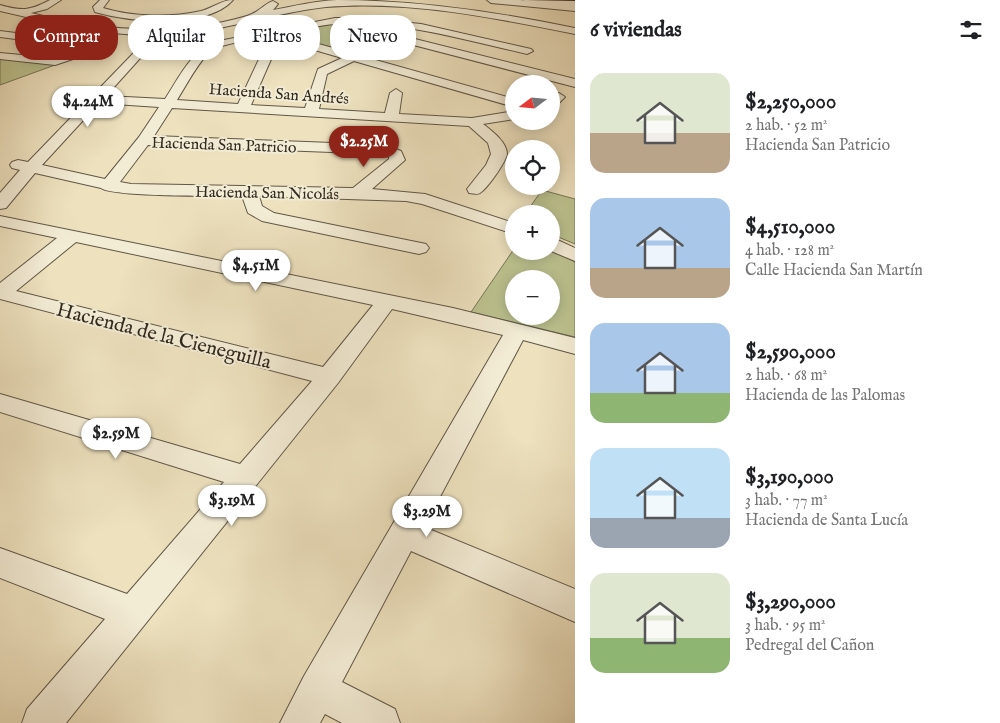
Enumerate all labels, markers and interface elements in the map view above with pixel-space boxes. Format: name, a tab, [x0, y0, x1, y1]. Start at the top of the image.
chip: Comprar	[15, 15, 118, 60]
chip: Alquilar	[128, 15, 224, 60]
chip: Filtros	[234, 15, 320, 60]
chip: Nuevo	[330, 15, 416, 60]
icon: filters	[957, 16, 985, 44]
text: 6 viviendas	[590, 17, 682, 44]
north arrow	[505, 75, 560, 130]
map controls	[505, 75, 560, 325]
street label: Hacienda San Andrés	[208, 80, 350, 110]
pin: $4.24M	[47, 86, 129, 128]
text: $2,250,000	[745, 89, 836, 116]
text: $4.24M	[63, 92, 113, 112]
icon: home	[630, 93, 690, 153]
text: 2 hab. · 52 m²	[745, 116, 828, 136]
pin: $2.25M	[323, 126, 405, 168]
text: $2.25M	[340, 132, 388, 152]
street label: Hacienda San Patricio	[151, 133, 297, 159]
text: Hacienda San Patricio	[745, 136, 890, 156]
button: locate	[505, 140, 560, 195]
street label: Hacienda San Nicolás	[195, 183, 339, 205]
button: +	[505, 205, 560, 260]
text: $4,510,000	[745, 214, 835, 241]
icon: home	[630, 218, 690, 278]
text: 4 hab. · 128 m²	[745, 241, 834, 261]
pin: $4.51M	[215, 250, 297, 292]
text: $4.51M	[232, 256, 280, 276]
text: Calle Hacienda San Martín	[745, 261, 923, 281]
button: −	[505, 270, 560, 325]
street label: Hacienda de la Cieneguilla	[54, 298, 274, 375]
text: $2,590,000	[745, 339, 836, 366]
icon: home	[630, 343, 690, 403]
text: 2 hab. · 68 m²	[745, 366, 827, 386]
text: Hacienda de las Palomas	[745, 386, 905, 406]
pin: $2.59M	[75, 418, 157, 460]
text: $2.59M	[92, 424, 140, 444]
text: $3,190,000	[745, 464, 834, 491]
icon: home	[630, 468, 690, 528]
pin: $3.19M	[191, 484, 273, 527]
text: $3.19M	[209, 491, 255, 511]
text: 3 hab. · 77 m²	[745, 491, 828, 511]
pin: $3.29M	[386, 496, 468, 538]
text: $3.29M	[403, 502, 451, 522]
text: Hacienda de Santa Lucía	[745, 511, 908, 531]
text: $3,290,000	[745, 589, 836, 616]
icon: home	[630, 593, 690, 653]
text: 3 hab. · 95 m²	[745, 616, 826, 636]
text: Pedregal del Cañon	[745, 636, 874, 656]

